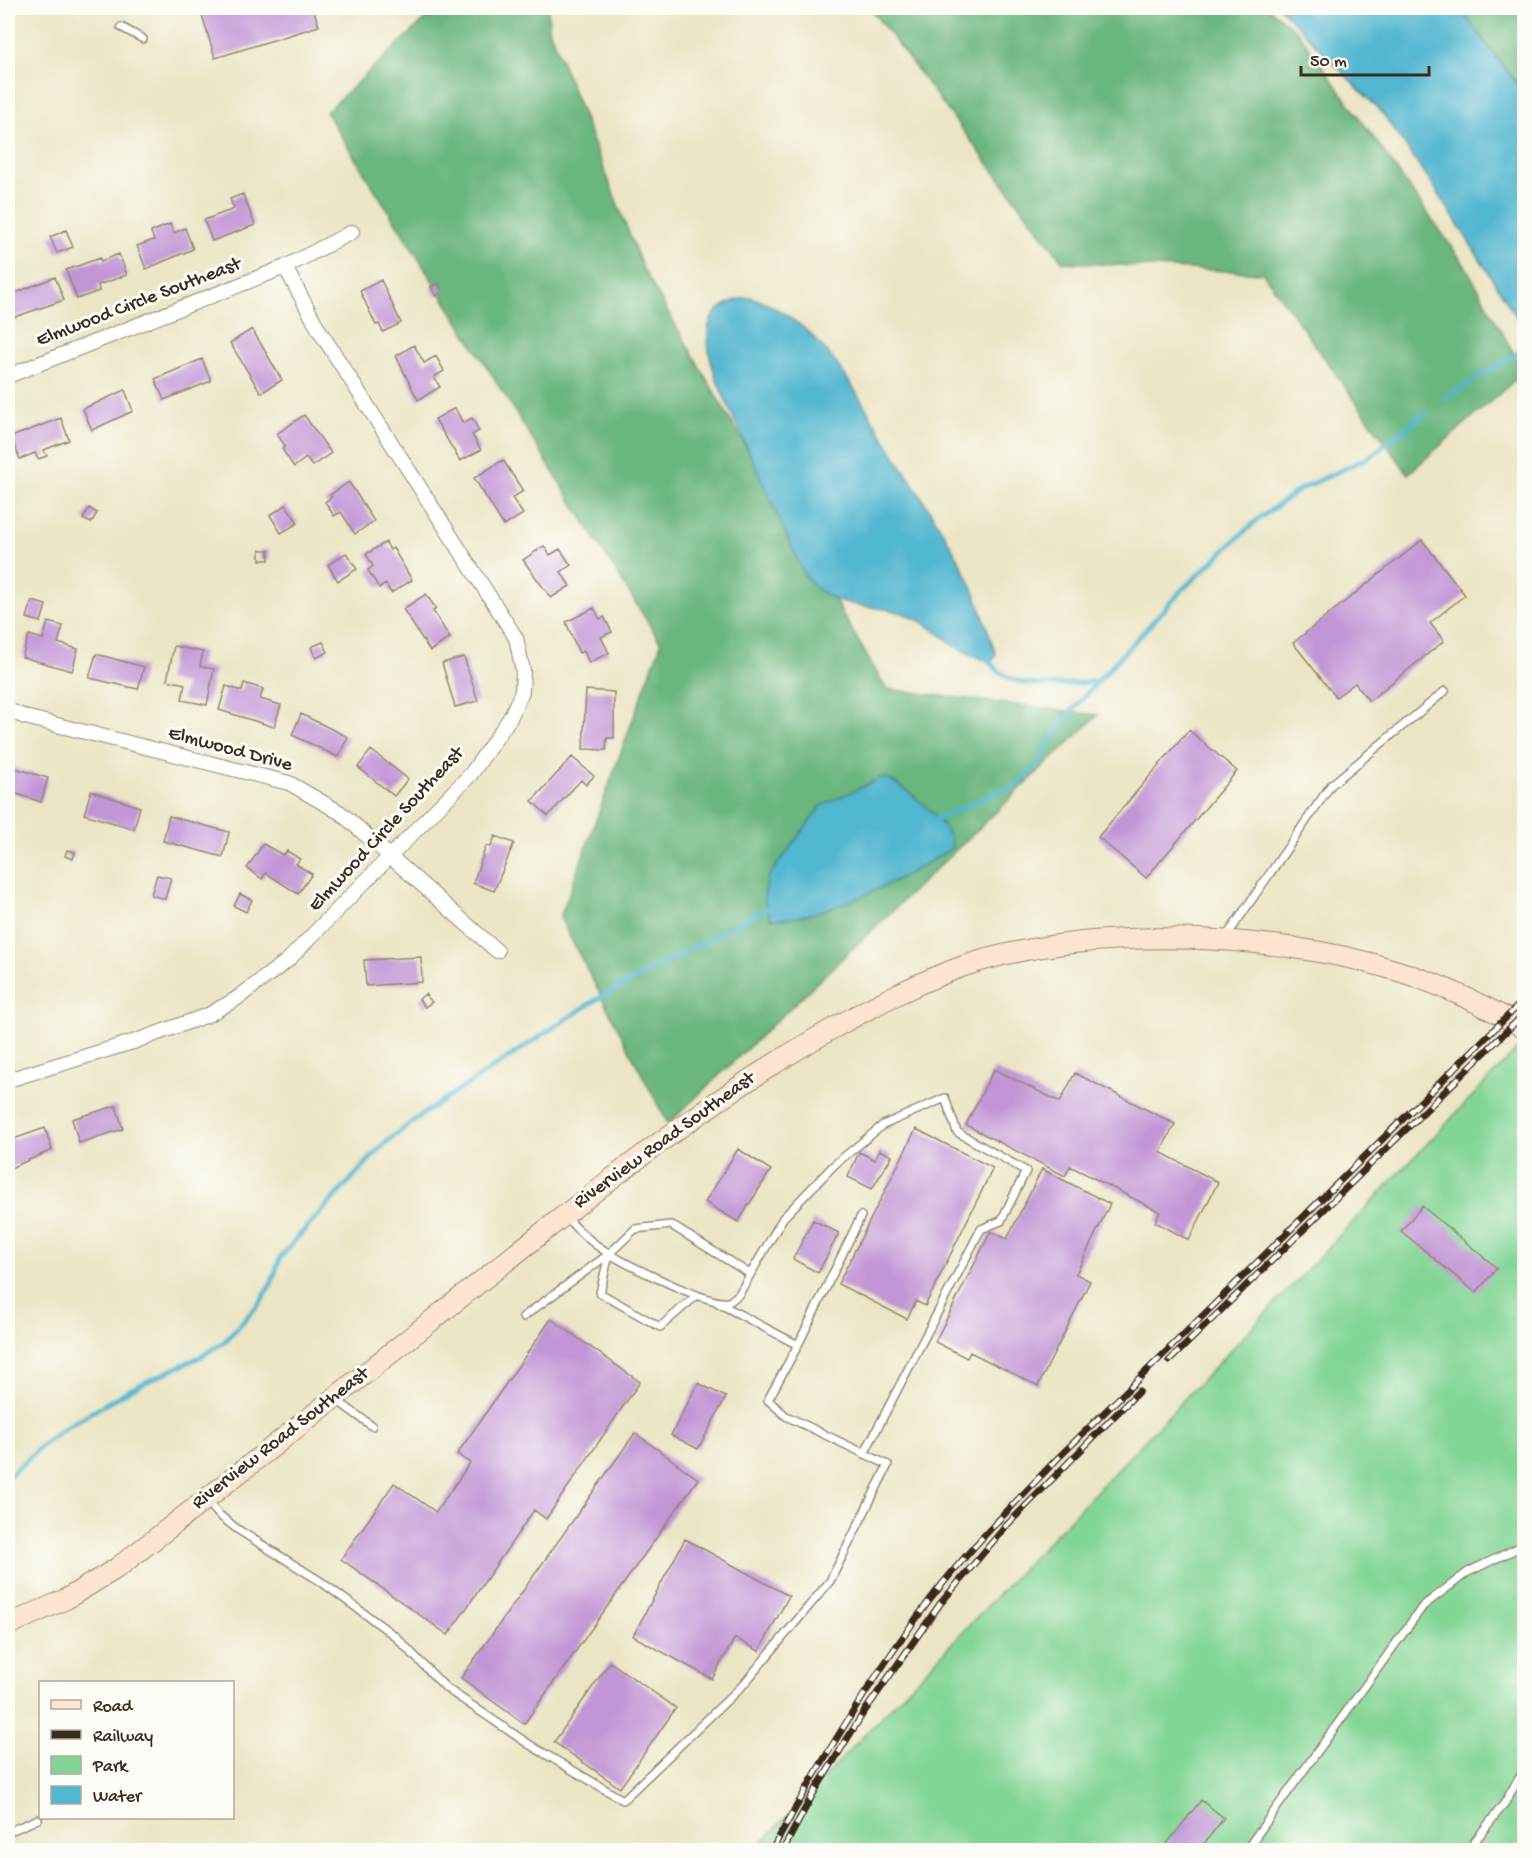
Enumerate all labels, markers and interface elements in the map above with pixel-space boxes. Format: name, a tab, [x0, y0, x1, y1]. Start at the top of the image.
scale bar	[1301, 39, 1428, 77]
text: 50 m	[1310, 52, 1347, 73]
street label: Elmwood Circle Southeast	[33, 253, 246, 353]
street label: Elmwood Drive	[166, 722, 295, 778]
street label: Elmwood Circle Southeast	[305, 741, 471, 917]
street label: Riverview Road Southeast	[570, 1067, 761, 1214]
street label: Riverview Road Southeast	[188, 1362, 375, 1515]
legend	[39, 1681, 234, 1819]
text: Road	[93, 1697, 134, 1718]
text: Railway	[93, 1727, 153, 1748]
text: Park	[92, 1757, 129, 1778]
text: Water	[93, 1787, 143, 1808]

